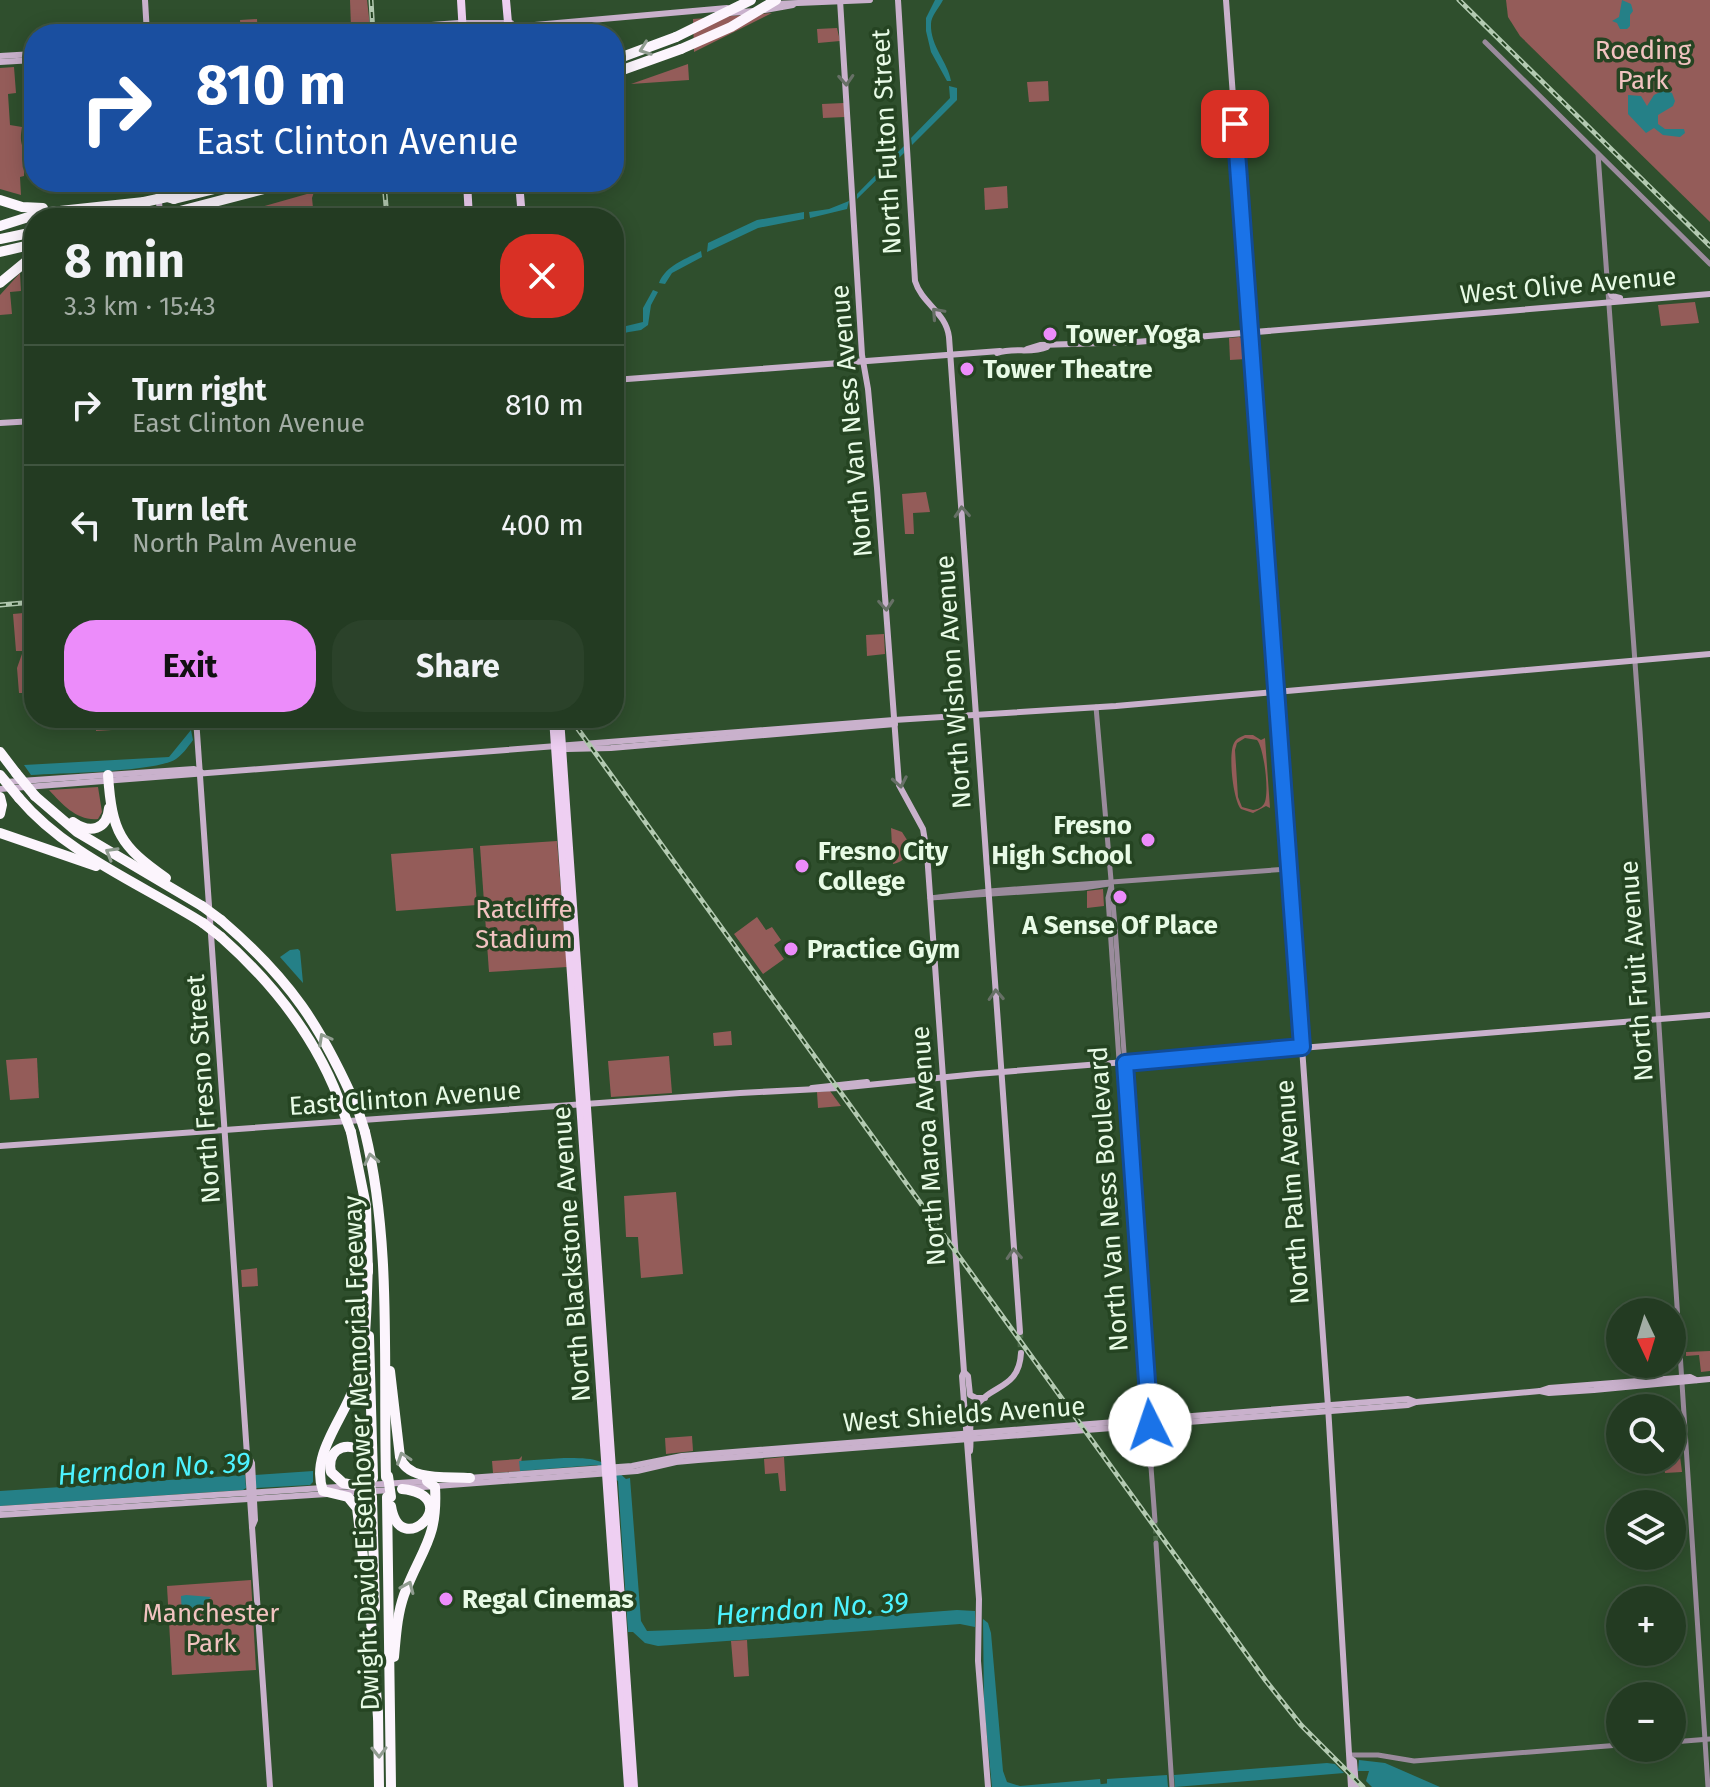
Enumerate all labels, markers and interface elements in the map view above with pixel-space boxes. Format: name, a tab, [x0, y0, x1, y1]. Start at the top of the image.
street label: North Fulton Street	[865, 28, 908, 256]
park label: Roeding Park	[1595, 35, 1692, 96]
one-way arrow	[639, 39, 653, 56]
text: 810 m	[196, 52, 346, 119]
icon: right	[64, 56, 168, 160]
one-way arrow	[837, 74, 854, 87]
pin	[1201, 90, 1269, 158]
icon: arrive	[1213, 102, 1257, 146]
text: East Clinton Avenue	[196, 120, 519, 164]
text: 8 min	[64, 232, 185, 290]
button: close	[500, 234, 584, 318]
street label: West Olive Avenue	[1459, 261, 1677, 310]
street label: North Van Ness Avenue	[824, 283, 879, 558]
text: 3.3 km · 15:43	[64, 291, 216, 322]
one-way arrow	[932, 308, 947, 323]
place label: Tower Yoga	[1066, 319, 1201, 350]
marker: Tower Yoga	[1041, 325, 1059, 343]
place label: Tower Theatre	[983, 354, 1153, 385]
marker: Tower Theatre	[958, 360, 976, 378]
text: Turn right	[132, 372, 267, 408]
icon: right	[64, 383, 108, 427]
text: 810 m	[505, 387, 584, 423]
text: East Clinton Avenue	[132, 408, 365, 439]
text: Turn left	[132, 492, 248, 528]
icon: left	[64, 503, 108, 547]
one-way arrow	[954, 505, 971, 518]
text: 400 m	[501, 507, 584, 543]
text: North Palm Avenue	[132, 528, 357, 559]
street label: North Wishon Avenue	[929, 554, 978, 810]
one-way arrow	[877, 599, 894, 612]
button: Exit	[64, 620, 316, 712]
button: Share	[332, 620, 584, 712]
one-way arrow	[891, 775, 908, 788]
place label: Fresno High School	[991, 810, 1132, 871]
marker: Fresno High School	[1139, 831, 1157, 849]
place label: Fresno City College	[818, 836, 949, 897]
one-way arrow	[105, 847, 120, 863]
marker: Fresno City College	[793, 857, 811, 875]
street label: North Fruit Avenue	[1613, 859, 1660, 1082]
marker: A Sense Of Place	[1111, 888, 1129, 906]
park label: Ratcliffe Stadium	[475, 894, 573, 955]
place label: A Sense Of Place	[1021, 910, 1218, 941]
place label: Practice Gym	[807, 934, 960, 965]
marker: Practice Gym	[782, 940, 800, 958]
street label: North Fresno Street	[180, 973, 227, 1205]
one-way arrow	[988, 988, 1005, 1001]
street label: North Maroa Avenue	[905, 1025, 952, 1267]
one-way arrow	[319, 1033, 334, 1047]
street label: North Van Ness Boulevard	[1082, 1045, 1135, 1353]
street label: East Clinton Avenue	[288, 1075, 522, 1122]
street label: North Palm Avenue	[1269, 1079, 1316, 1305]
street label: North Blackstone Avenue	[546, 1105, 597, 1403]
one-way arrow	[363, 1153, 380, 1166]
street label: Dwight David Eisenhower Memorial Freeway	[337, 1195, 386, 1711]
one-way arrow	[1006, 1247, 1023, 1260]
north arrow	[1606, 1298, 1686, 1378]
map controls	[1606, 1298, 1686, 1762]
position arrow	[1108, 1383, 1192, 1467]
street label: West Shields Avenue	[842, 1391, 1086, 1438]
button: search	[1606, 1394, 1686, 1474]
water label: Herndon No. 39	[57, 1445, 252, 1492]
one-way arrow	[396, 1451, 412, 1465]
button: layers	[1606, 1490, 1686, 1570]
one-way arrow	[398, 1581, 414, 1595]
place label: Regal Cinemas	[462, 1584, 634, 1615]
water label: Herndon No. 39	[715, 1585, 910, 1632]
button: +	[1606, 1586, 1686, 1666]
marker: Regal Cinemas	[437, 1590, 455, 1608]
park label: Manchester Park	[143, 1598, 279, 1659]
button: −	[1606, 1682, 1686, 1762]
one-way arrow	[370, 1746, 388, 1759]

